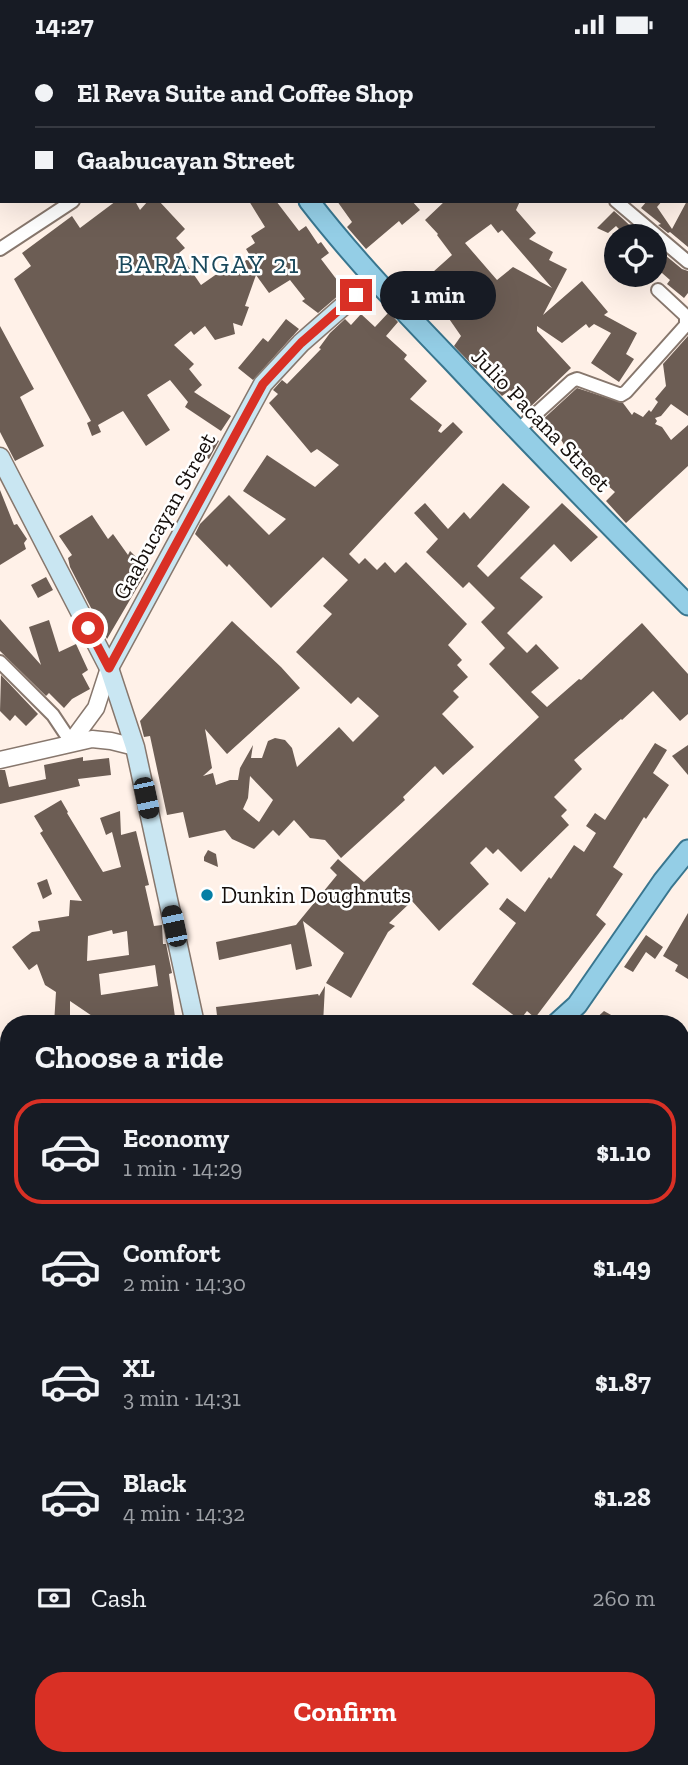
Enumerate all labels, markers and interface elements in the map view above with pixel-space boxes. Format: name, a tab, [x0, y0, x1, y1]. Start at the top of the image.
text: 14:27	[35, 9, 94, 41]
text: El Reva Suite and Coffee Shop	[77, 77, 413, 109]
text: Gaabucayan Street	[77, 144, 294, 176]
map controls	[604, 224, 667, 287]
button: locate	[604, 224, 667, 287]
district label: BARANGAY 21	[118, 248, 300, 280]
callout: 1 min	[380, 271, 496, 319]
route end	[340, 279, 372, 311]
text: 1 min	[411, 281, 465, 309]
street label: Julio Pacana Street	[465, 342, 617, 498]
street label: Gaabucayan Street	[107, 427, 222, 604]
route start	[72, 612, 104, 644]
car	[132, 775, 161, 821]
place label: Dunkin Doughnuts	[221, 881, 411, 909]
marker: Dunkin Doughnuts	[199, 887, 215, 903]
car	[160, 903, 189, 949]
text: Choose a ride	[35, 1038, 223, 1076]
icon: car	[39, 1120, 102, 1183]
text: Economy	[123, 1122, 229, 1154]
text: $1.10	[596, 1136, 651, 1168]
text: 1 min · 14:29	[123, 1154, 243, 1182]
icon: car	[39, 1235, 102, 1298]
text: Comfort	[123, 1237, 220, 1269]
text: $1.49	[593, 1251, 651, 1283]
text: 2 min · 14:30	[123, 1269, 246, 1297]
icon: car	[39, 1350, 102, 1413]
text: XL	[123, 1352, 155, 1384]
text: $1.87	[595, 1366, 651, 1398]
text: 3 min · 14:31	[123, 1384, 241, 1412]
icon: car	[39, 1465, 102, 1528]
text: Black	[123, 1467, 186, 1499]
text: $1.28	[594, 1481, 651, 1513]
text: 4 min · 14:32	[123, 1499, 245, 1527]
icon: cash	[35, 1579, 73, 1617]
text: Cash	[91, 1582, 146, 1614]
text: 260 m	[593, 1584, 655, 1612]
button: Confirm	[35, 1672, 655, 1752]

